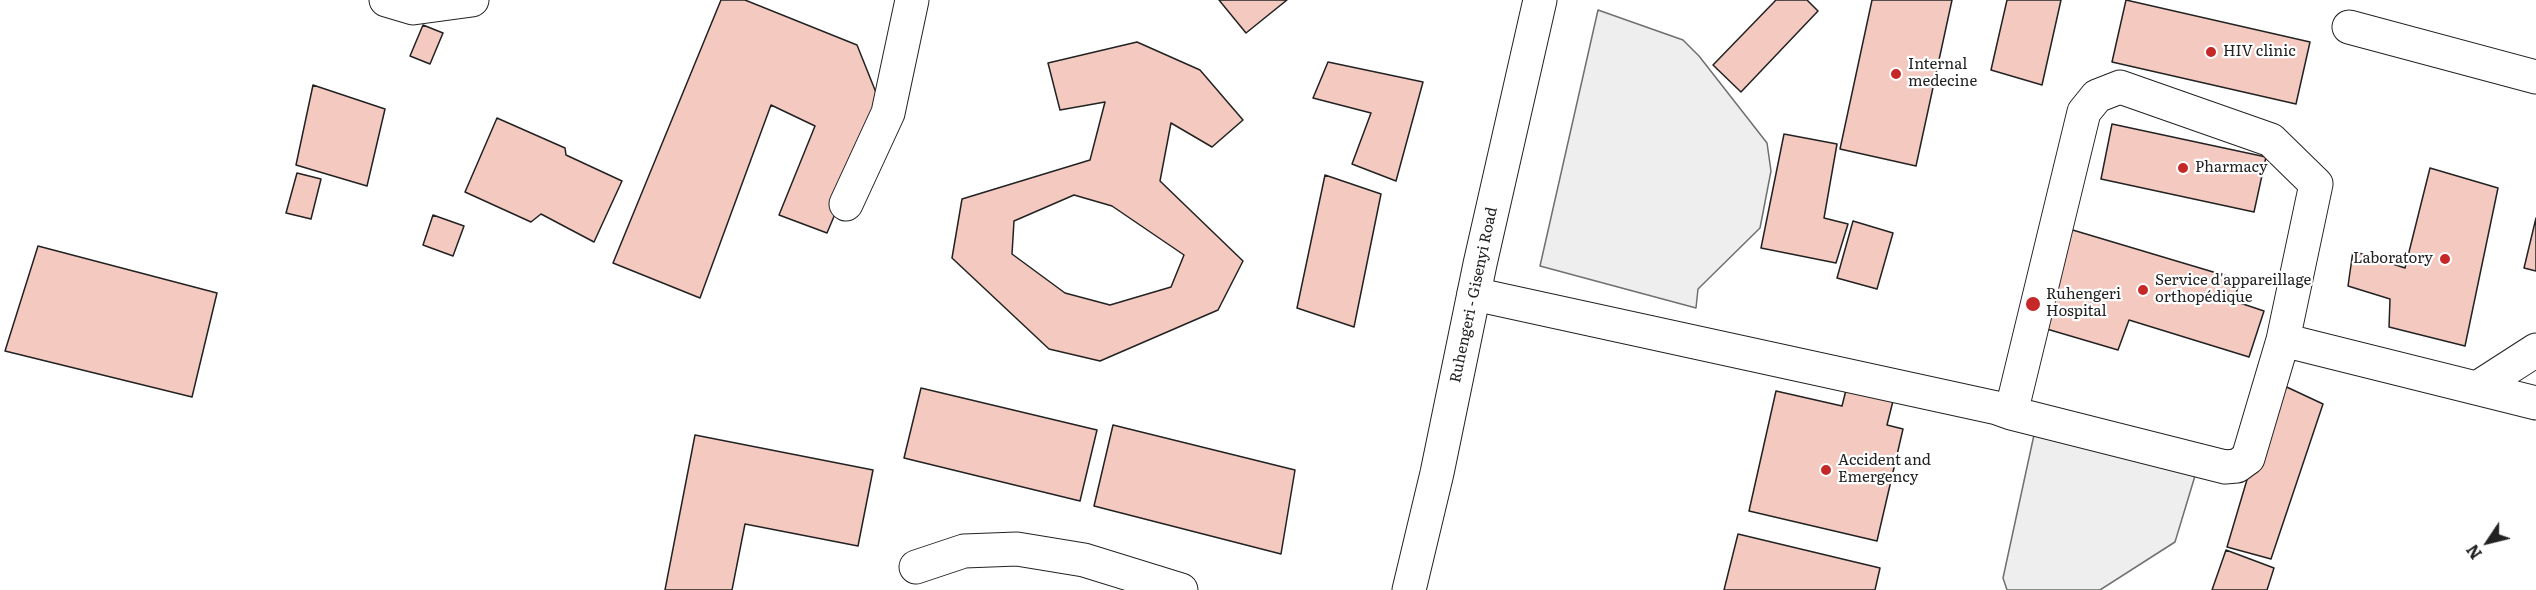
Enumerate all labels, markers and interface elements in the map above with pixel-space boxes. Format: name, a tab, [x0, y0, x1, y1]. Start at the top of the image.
place label: HIV clinic	[2223, 43, 2296, 61]
marker: HIV clinic	[2204, 45, 2218, 59]
place label: Internal medecine	[1908, 56, 1977, 91]
marker: Internal medecine	[1889, 67, 1903, 81]
place label: Pharmacy	[2195, 159, 2268, 177]
marker: Pharmacy	[2176, 161, 2190, 175]
street label: Ruhengeri - Gisenyi Road	[1447, 206, 1501, 384]
place label: Laboratory	[2353, 250, 2433, 268]
marker: Laboratory	[2438, 252, 2452, 266]
place label: Service d'appareillage orthopédique	[2155, 272, 2311, 307]
marker: Service d'appareillage orthopédique	[2136, 283, 2150, 297]
place label: Ruhengeri Hospital	[2046, 286, 2121, 321]
marker: Ruhengeri Hospital	[2024, 295, 2042, 313]
place label: Accident and Emergency	[1838, 452, 1931, 487]
marker: Accident and Emergency	[1819, 463, 1833, 477]
north arrow	[2458, 512, 2518, 572]
text: N	[2460, 540, 2487, 565]

